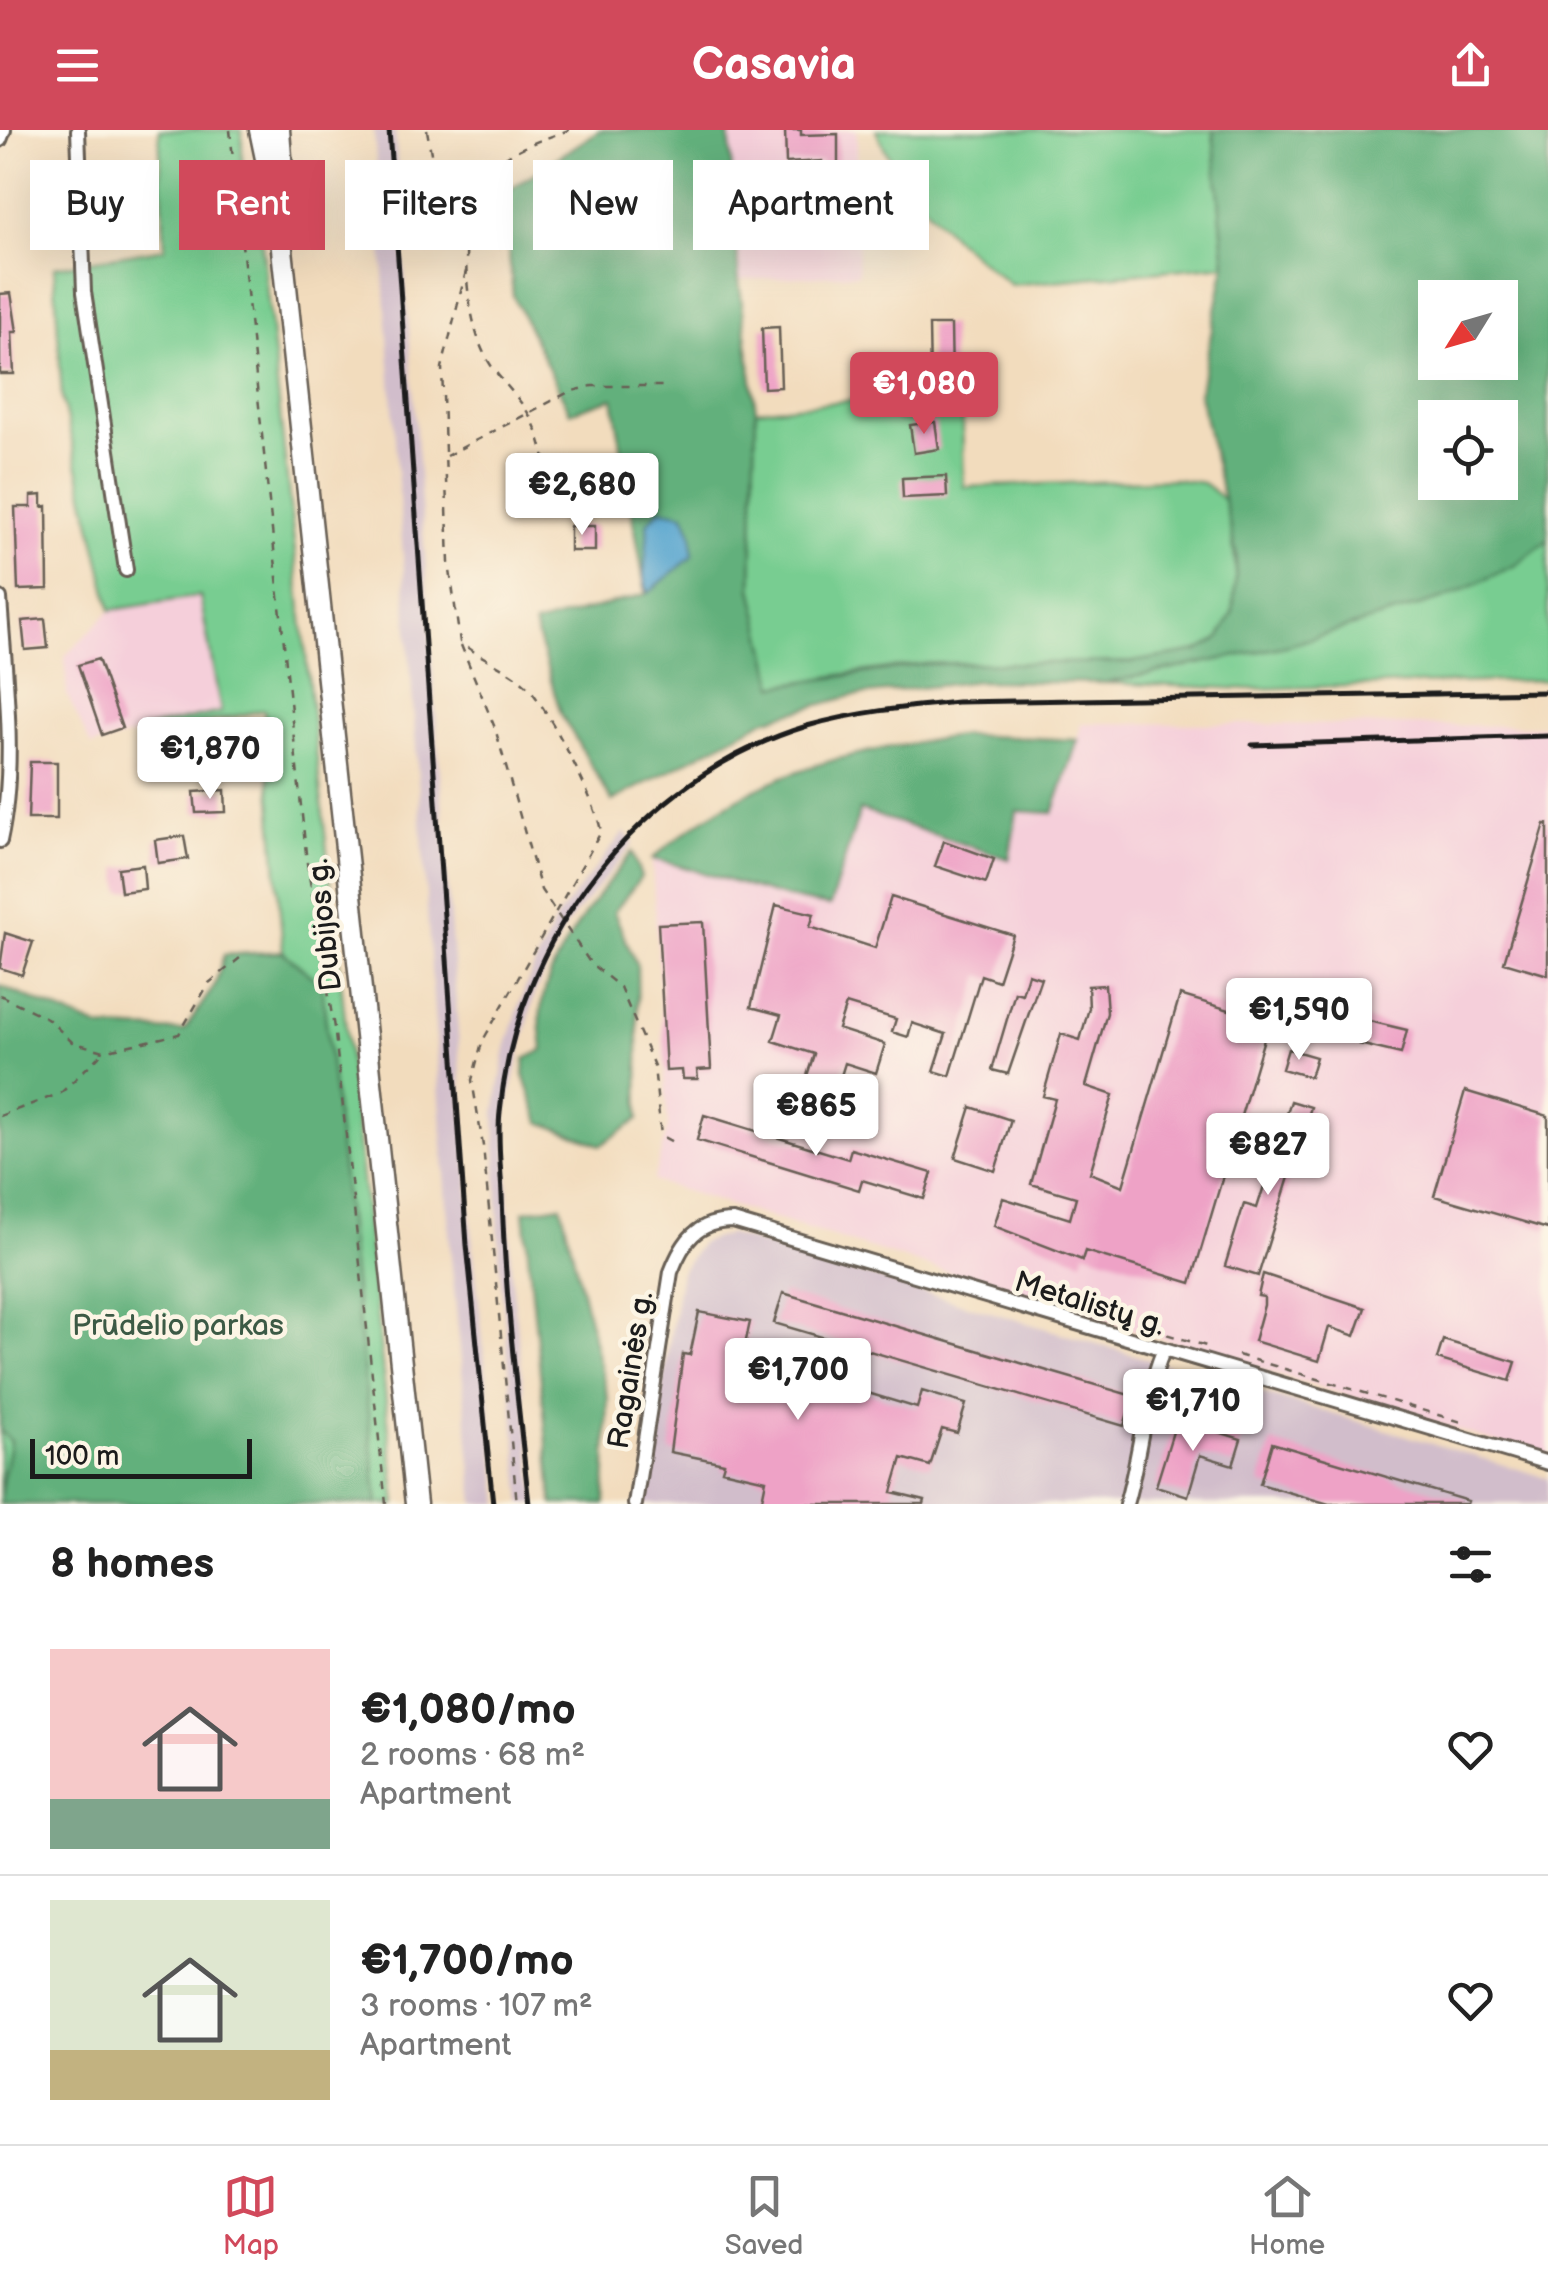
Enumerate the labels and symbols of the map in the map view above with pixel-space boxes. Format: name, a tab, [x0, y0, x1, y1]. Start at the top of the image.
north arrow	[1418, 280, 1518, 380]
pin: €1,080	[843, 352, 1005, 437]
pin: €2,680	[501, 453, 663, 538]
pin: €1,870	[129, 717, 291, 802]
street label: Dubijos g.	[300, 857, 350, 993]
pin: €1,590	[1218, 978, 1380, 1063]
pin: €865	[757, 1074, 875, 1159]
pin: €827	[1209, 1113, 1327, 1198]
street label: Metalistų g.	[1010, 1264, 1169, 1344]
street label: Ragainės g.	[601, 1289, 661, 1451]
park label: Prūdelio parkas	[72, 1308, 284, 1344]
pin: €1,700	[717, 1338, 879, 1423]
pin: €1,710	[1112, 1369, 1274, 1454]
scale bar	[30, 1434, 252, 1478]

